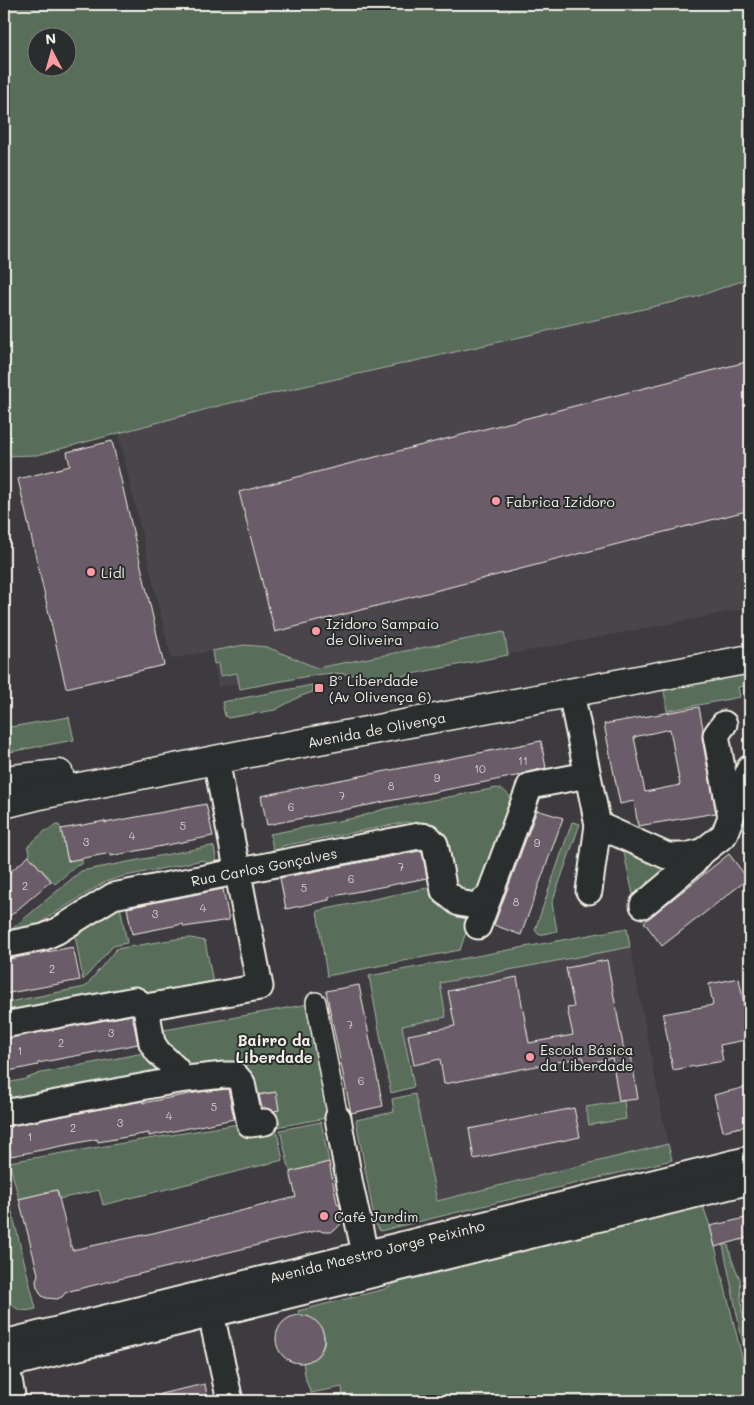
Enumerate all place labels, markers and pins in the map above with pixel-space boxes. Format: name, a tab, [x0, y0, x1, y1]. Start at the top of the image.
place label: Fabrica Izidoro	[506, 492, 615, 511]
marker: Fabrica Izidoro	[490, 495, 502, 507]
place label: Lidl	[101, 563, 125, 582]
marker: Lidl	[85, 566, 97, 578]
place label: Izidoro Sampaio de Oliveira	[326, 614, 439, 649]
marker: Izidoro Sampaio de Oliveira	[310, 625, 322, 637]
place label: Bº Liberdade (Av Olivença 6)	[329, 671, 432, 706]
marker: Bº Liberdade (Av Olivença 6)	[313, 682, 325, 694]
place label: Escola Básica da Liberdade	[540, 1040, 634, 1075]
marker: Escola Básica da Liberdade	[524, 1051, 536, 1063]
place label: Café Jardim	[334, 1207, 419, 1226]
marker: Café Jardim	[318, 1210, 330, 1222]

